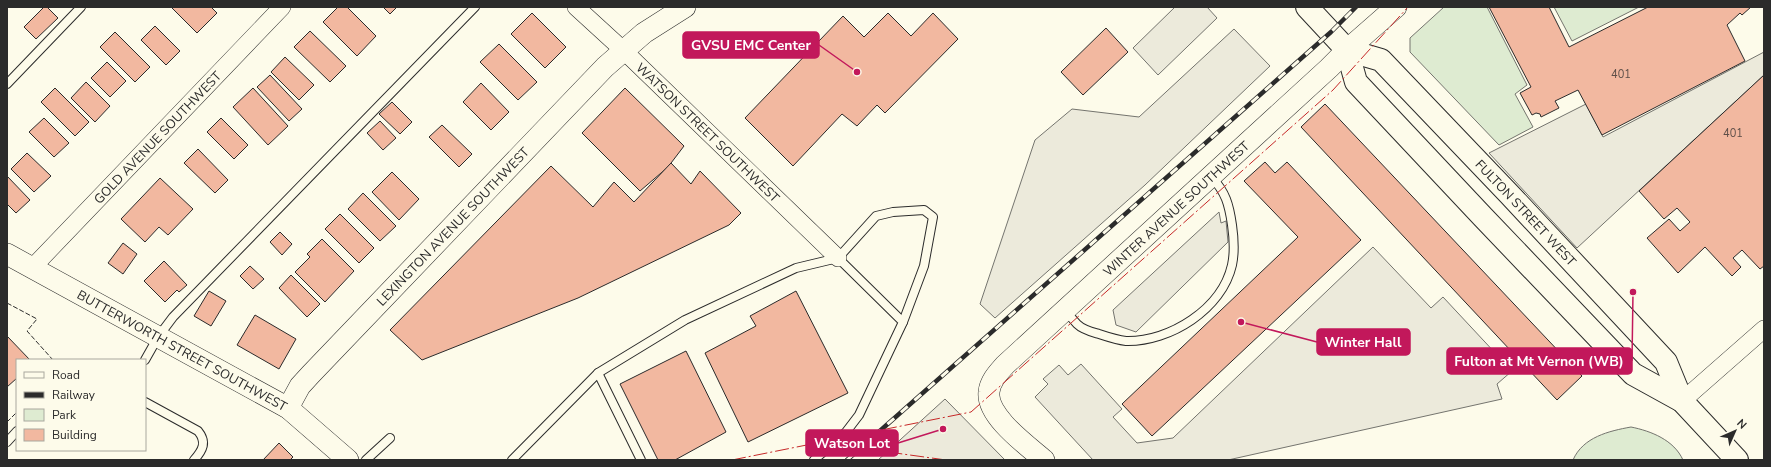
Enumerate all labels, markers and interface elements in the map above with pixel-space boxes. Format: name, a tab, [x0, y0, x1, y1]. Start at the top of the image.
callout: GVSU EMC Center	[683, 32, 819, 58]
text: GVSU EMC Center	[691, 36, 811, 55]
street label: WATSON STREET SOUTHWEST	[631, 59, 783, 207]
house number: 401	[1611, 67, 1631, 82]
street label: GOLD AVENUE SOUTHWEST	[90, 68, 226, 208]
house number: 401	[1723, 126, 1743, 141]
street label: WINTER AVENUE SOUTHWEST	[1099, 137, 1254, 281]
street label: LEXINGTON AVENUE SOUTHWEST	[373, 143, 534, 310]
street label: FULTON STREET WEST	[1471, 156, 1580, 271]
street label: BUTTERWORTH STREET SOUTHWEST	[74, 286, 290, 416]
callout: Winter Hall	[1317, 329, 1410, 355]
text: Winter Hall	[1325, 333, 1402, 352]
callout: Fulton at Mt Vernon (WB)	[1447, 348, 1632, 374]
text: Fulton at Mt Vernon (WB)	[1454, 352, 1624, 371]
legend	[16, 359, 146, 451]
text: Road	[52, 367, 80, 383]
text: Railway	[52, 387, 96, 403]
text: Park	[52, 407, 77, 423]
north arrow	[1715, 411, 1755, 451]
text: N	[1734, 416, 1750, 432]
text: Building	[52, 427, 97, 443]
callout: Watson Lot	[806, 430, 898, 456]
text: Watson Lot	[814, 434, 891, 453]

